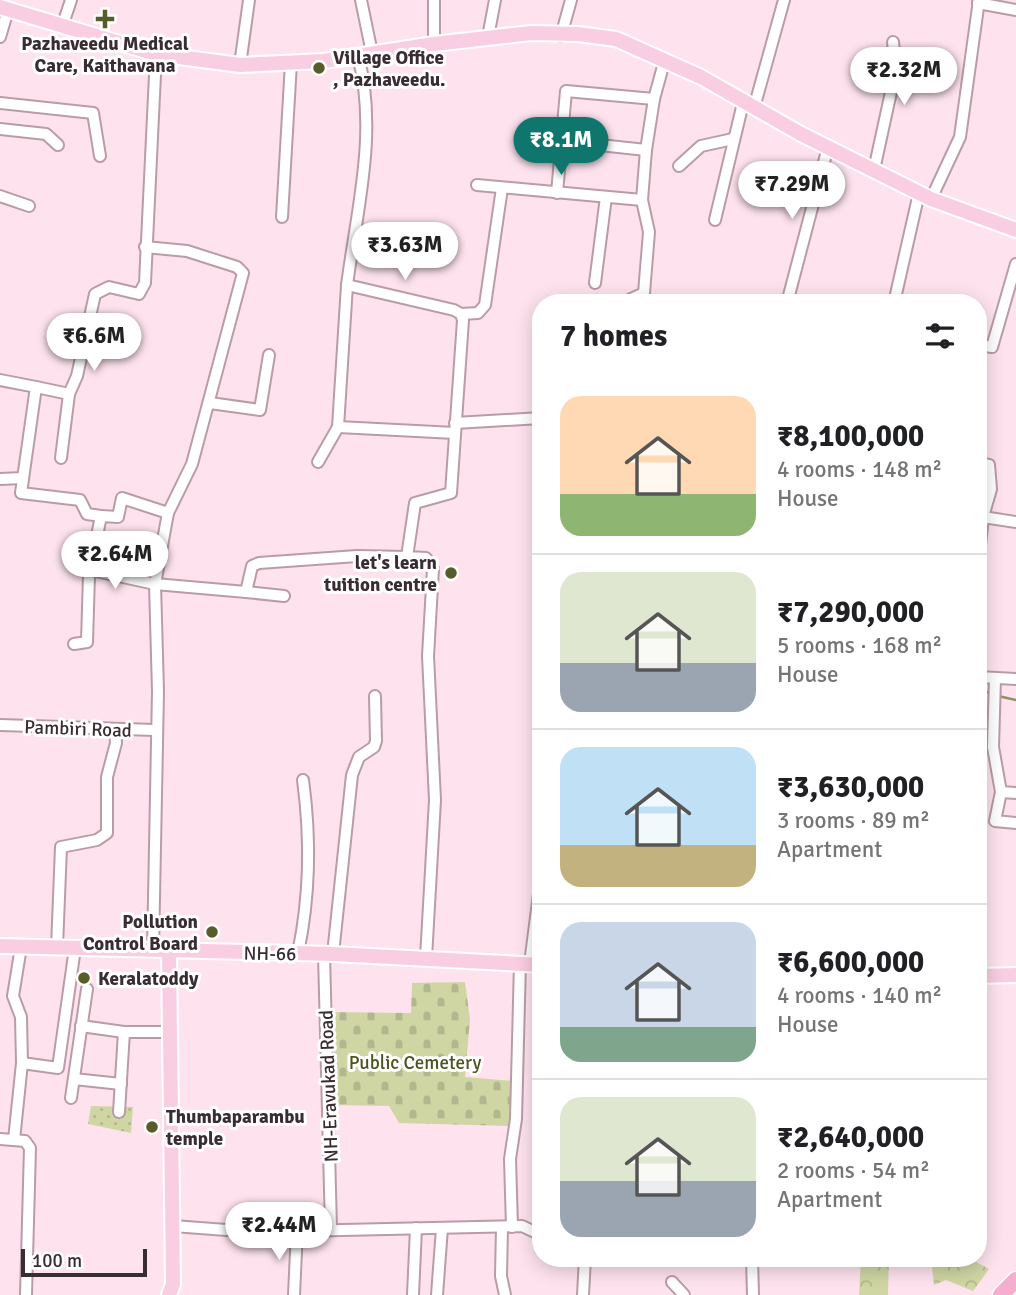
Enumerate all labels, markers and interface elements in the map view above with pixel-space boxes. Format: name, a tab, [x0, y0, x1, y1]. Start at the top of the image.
marker: Pazhaveedu Medical Care, Kaithavana	[95, 9, 115, 29]
place label: Pazhaveedu Medical Care, Kaithavana	[21, 32, 189, 78]
place label: Village Office , Pazhaveedu.	[333, 46, 446, 92]
pin: ₹2.32M	[847, 48, 961, 107]
text: ₹2.32M	[866, 55, 942, 84]
marker: Village Office , Pazhaveedu.	[311, 60, 327, 76]
pin: ₹8.1M	[512, 118, 610, 177]
text: ₹8.1M	[529, 125, 593, 154]
pin: ₹7.29M	[735, 162, 849, 221]
text: ₹7.29M	[754, 169, 830, 198]
pin: ₹3.63M	[348, 222, 462, 282]
text: ₹3.63M	[367, 230, 443, 259]
pin: ₹6.6M	[45, 314, 143, 373]
icon: filters	[921, 317, 959, 355]
text: 7 homes	[560, 318, 667, 355]
text: ₹6.6M	[62, 321, 126, 350]
text: ₹8,100,000	[777, 418, 924, 455]
icon: home	[616, 424, 700, 508]
text: 4 rooms · 148 m²	[777, 455, 942, 484]
text: House	[777, 484, 839, 513]
pin: ₹2.64M	[58, 532, 172, 591]
text: ₹2.64M	[77, 539, 153, 568]
place label: let's learn tuition centre	[323, 551, 437, 597]
marker: let's learn tuition centre	[443, 565, 459, 581]
text: ₹7,290,000	[777, 594, 924, 631]
icon: home	[616, 600, 700, 684]
text: 5 rooms · 168 m²	[777, 631, 942, 660]
text: House	[777, 660, 839, 689]
street label: Pambiri Road	[24, 715, 132, 743]
text: ₹3,630,000	[777, 769, 924, 806]
icon: home	[616, 775, 700, 859]
text: 3 rooms · 89 m²	[777, 806, 930, 835]
text: Apartment	[777, 835, 882, 864]
place label: Pollution Control Board	[83, 910, 198, 956]
marker: Pollution Control Board	[204, 924, 220, 940]
street label: NH-66	[243, 942, 297, 966]
text: ₹6,600,000	[777, 944, 924, 981]
icon: home	[616, 950, 700, 1034]
place label: Keralatoddy	[98, 967, 199, 991]
marker: Keralatoddy	[76, 970, 92, 986]
text: 4 rooms · 140 m²	[777, 981, 942, 1010]
street label: NH-Eravukad Road	[314, 1009, 344, 1163]
text: House	[777, 1010, 839, 1039]
park label: Public Cemetery	[349, 1051, 481, 1075]
place label: Thumbaparambu temple	[165, 1105, 305, 1151]
marker: Thumbaparambu temple	[144, 1119, 160, 1135]
text: ₹2,640,000	[777, 1119, 924, 1156]
icon: home	[616, 1125, 700, 1209]
text: 2 rooms · 54 m²	[777, 1156, 930, 1185]
text: Apartment	[777, 1185, 882, 1214]
pin: ₹2.44M	[222, 1202, 336, 1262]
text: ₹2.44M	[241, 1210, 317, 1239]
scale bar	[21, 1246, 147, 1278]
text: 100 m	[32, 1249, 82, 1273]

